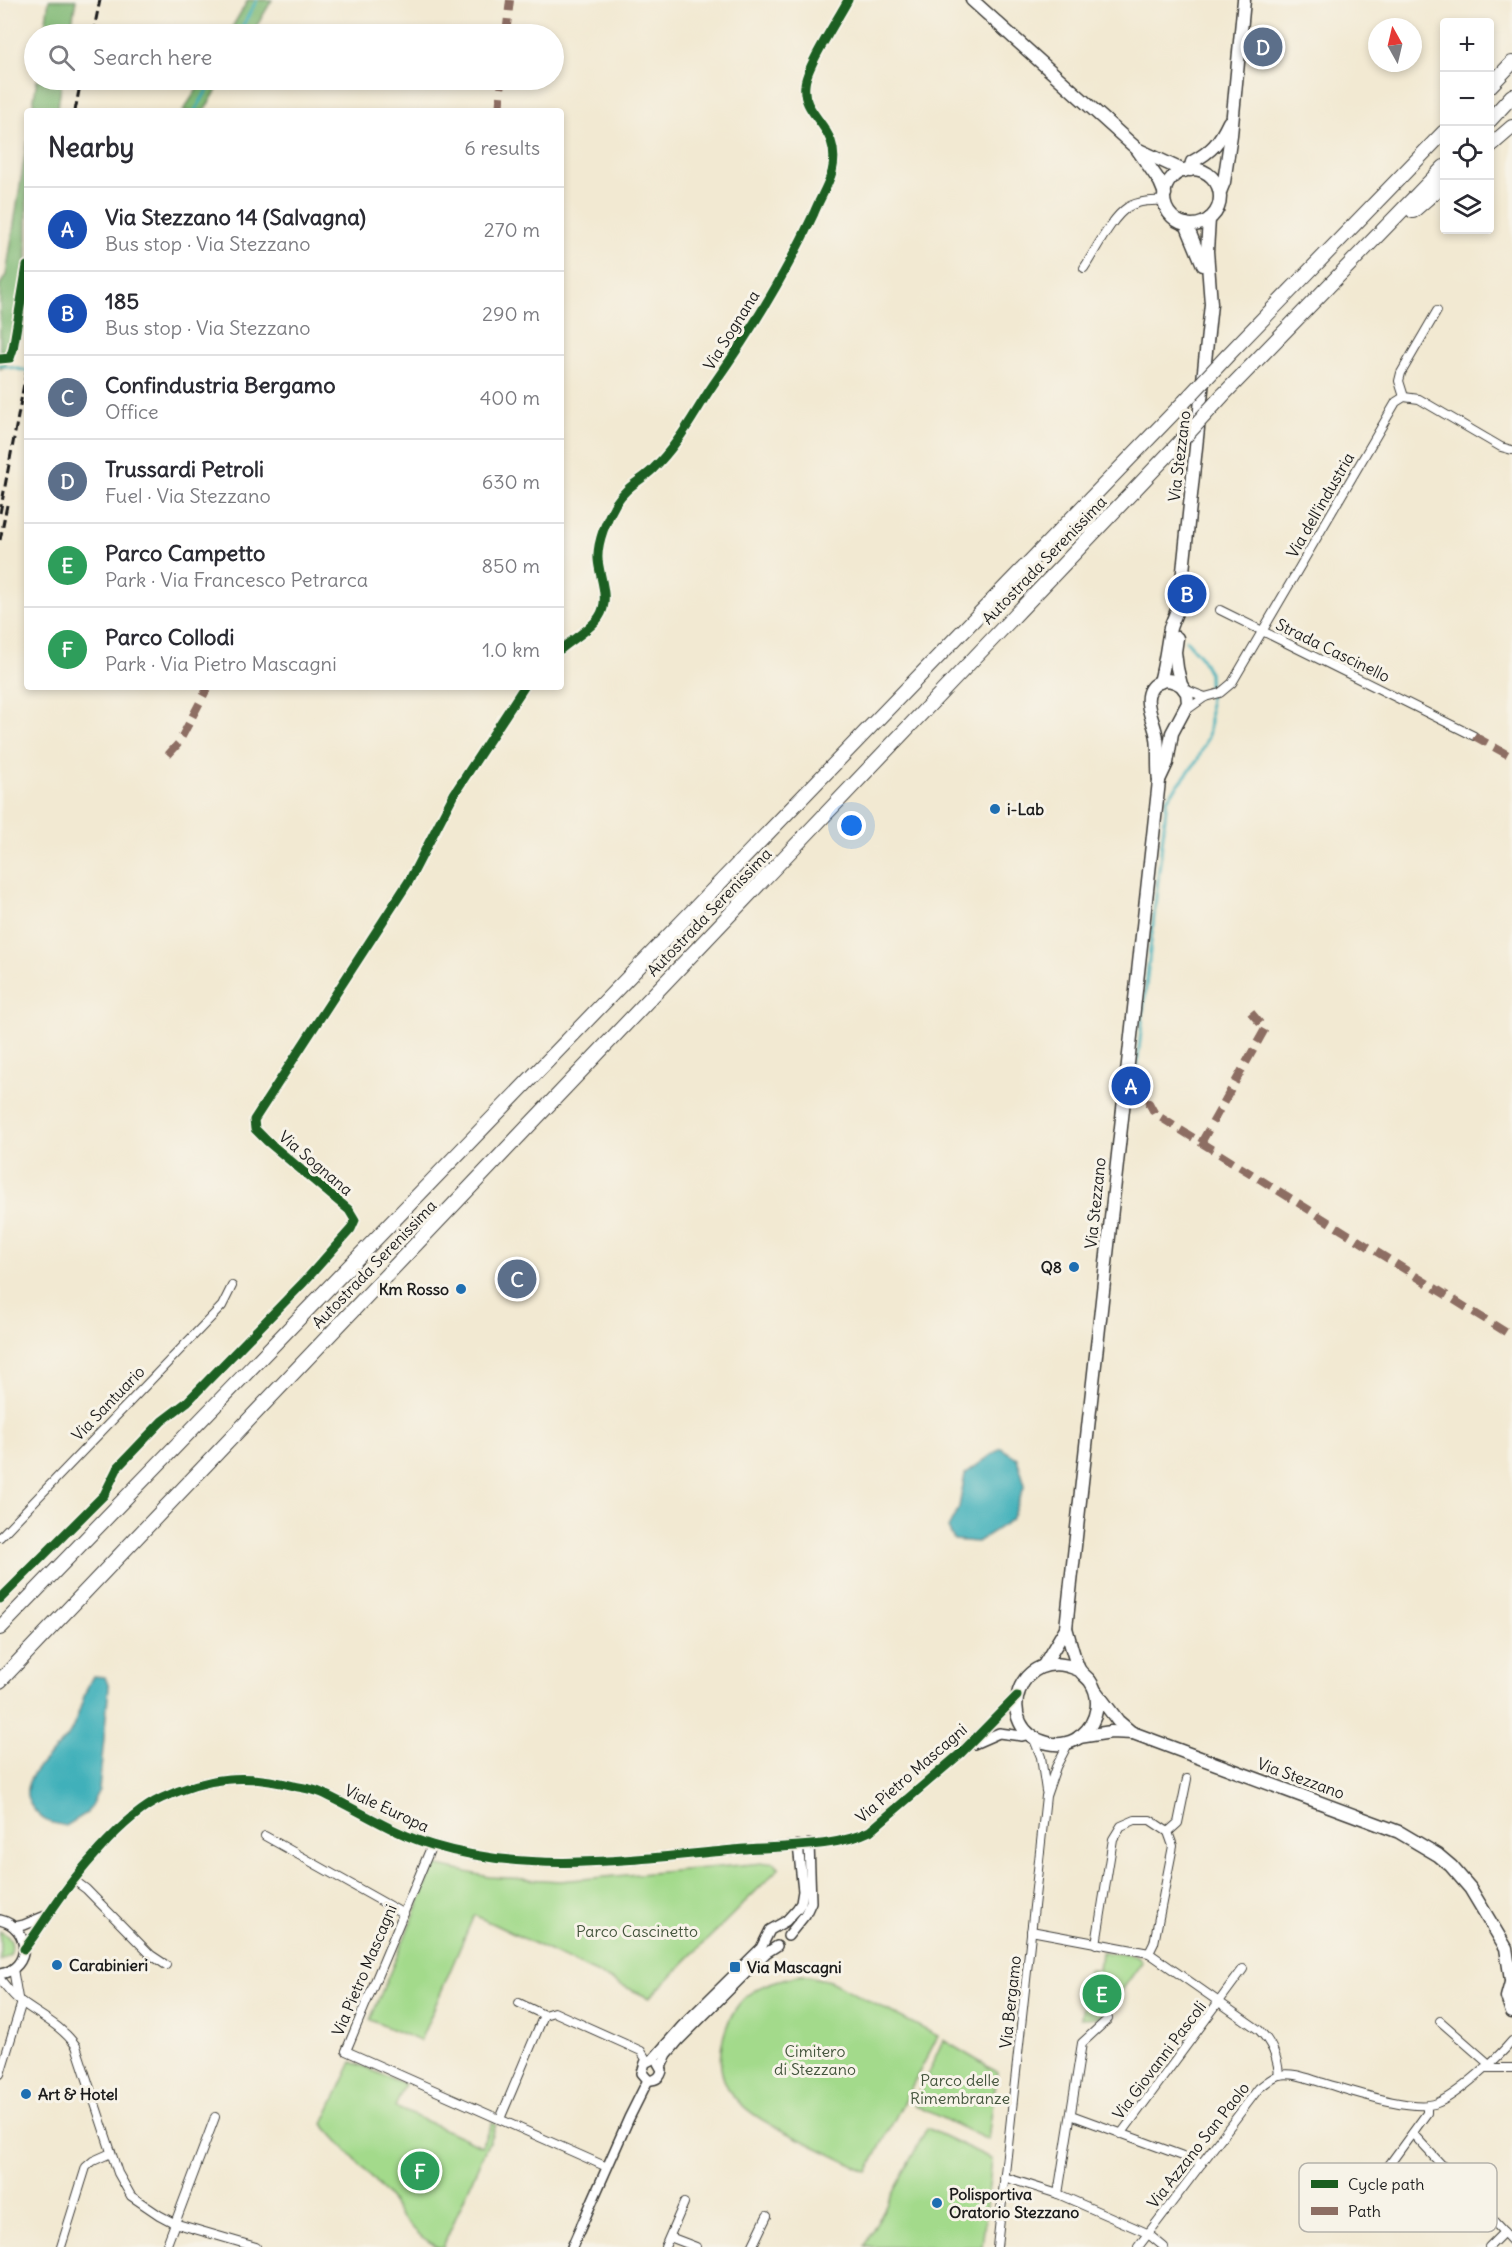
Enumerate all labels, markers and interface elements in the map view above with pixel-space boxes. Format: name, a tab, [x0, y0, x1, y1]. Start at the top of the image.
north arrow	[1368, 18, 1422, 72]
map controls	[1440, 18, 1494, 234]
button: +	[1440, 18, 1494, 72]
search box	[24, 24, 564, 90]
pin: D	[1244, 24, 1282, 70]
icon: search	[45, 41, 78, 74]
text: Search here	[93, 43, 212, 71]
button: −	[1440, 72, 1494, 126]
button: locate	[1440, 126, 1494, 180]
text: Nearby	[48, 131, 134, 164]
text: 6 results	[464, 135, 540, 160]
button: layers	[1440, 180, 1494, 234]
text: Via Stezzano 14 (Salvagna)	[105, 203, 366, 231]
text: A	[61, 217, 74, 242]
text: 270 m	[484, 217, 540, 242]
text: Bus stop · Via Stezzano	[105, 231, 311, 256]
street label: Via Sognana	[699, 286, 763, 374]
text: 185	[105, 287, 139, 315]
text: B	[61, 301, 74, 326]
text: 290 m	[482, 301, 540, 326]
text: Bus stop · Via Stezzano	[105, 315, 311, 340]
text: Confindustria Bergamo	[105, 371, 336, 399]
text: C	[61, 385, 74, 410]
text: 400 m	[480, 385, 540, 410]
text: Office	[105, 399, 159, 424]
street label: Via Stezzano	[1163, 409, 1195, 503]
street label: Via dell'industria	[1282, 449, 1358, 561]
text: Trussardi Petroli	[105, 455, 264, 483]
text: D	[60, 469, 75, 494]
text: 630 m	[482, 469, 540, 494]
text: Fuel · Via Stezzano	[105, 483, 271, 508]
street label: Autostrada Serenissima	[977, 492, 1111, 628]
text: Parco Campetto	[105, 539, 265, 567]
text: E	[62, 553, 73, 578]
text: 850 m	[482, 553, 540, 578]
text: Park · Via Francesco Petrarca	[105, 567, 368, 592]
pin: B	[1168, 572, 1206, 616]
street label: Strada Cascinello	[1273, 614, 1393, 686]
text: Parco Collodi	[105, 623, 234, 651]
text: F	[62, 637, 73, 662]
text: 1.0 km	[482, 637, 540, 662]
text: Park · Via Pietro Mascagni	[105, 651, 337, 676]
place label: i-Lab	[1007, 799, 1044, 819]
marker: i-Lab	[988, 802, 1002, 816]
your location	[837, 811, 866, 840]
street label: Autostrada Serenissima	[642, 844, 776, 980]
pin: A	[1112, 1064, 1150, 1108]
street label: Via Sognana	[275, 1126, 357, 1200]
street label: Via Stezzano	[1080, 1156, 1110, 1250]
street label: Autostrada Serenissima	[307, 1196, 441, 1332]
pin: C	[498, 1256, 536, 1302]
place label: Q8	[1041, 1257, 1062, 1277]
marker: Q8	[1067, 1260, 1081, 1274]
place label: Km Rosso	[379, 1279, 449, 1299]
marker: Km Rosso	[454, 1282, 468, 1296]
street label: Via Santuario	[67, 1361, 149, 1445]
street label: Via Pietro Mascagni	[851, 1719, 971, 1827]
street label: Via Stezzano	[1255, 1753, 1347, 1803]
street label: Viale Europa	[342, 1780, 432, 1836]
street label: Via Pietro Mascagni	[327, 1901, 401, 2039]
park label: Parco Cascinetto	[576, 1921, 698, 1941]
place label: Carabinieri	[69, 1955, 148, 1975]
street label: Via Bergamo	[995, 1955, 1025, 2049]
place label: Via Mascagni	[747, 1957, 842, 1978]
marker: Carabinieri	[50, 1958, 64, 1972]
marker: Via Mascagni	[728, 1960, 742, 1974]
pin: E	[1082, 1972, 1122, 2016]
street label: Via Giovanni Pascoli	[1108, 1997, 1210, 2123]
park label: Cimitero di Stezzano	[774, 2041, 856, 2079]
park label: Parco delle Rimembranze	[910, 2070, 1010, 2108]
street label: Via Azzano San Paolo	[1143, 2078, 1253, 2212]
place label: Art & Hotel	[38, 2084, 118, 2104]
marker: Art & Hotel	[19, 2087, 33, 2101]
pin: F	[400, 2148, 440, 2194]
legend	[1299, 2163, 1497, 2232]
text: Cycle path	[1348, 2174, 1424, 2194]
place label: Polisportiva Oratorio Stezzano	[949, 2184, 1079, 2222]
marker: Polisportiva Oratorio Stezzano	[930, 2196, 944, 2210]
text: Path	[1348, 2201, 1381, 2221]

